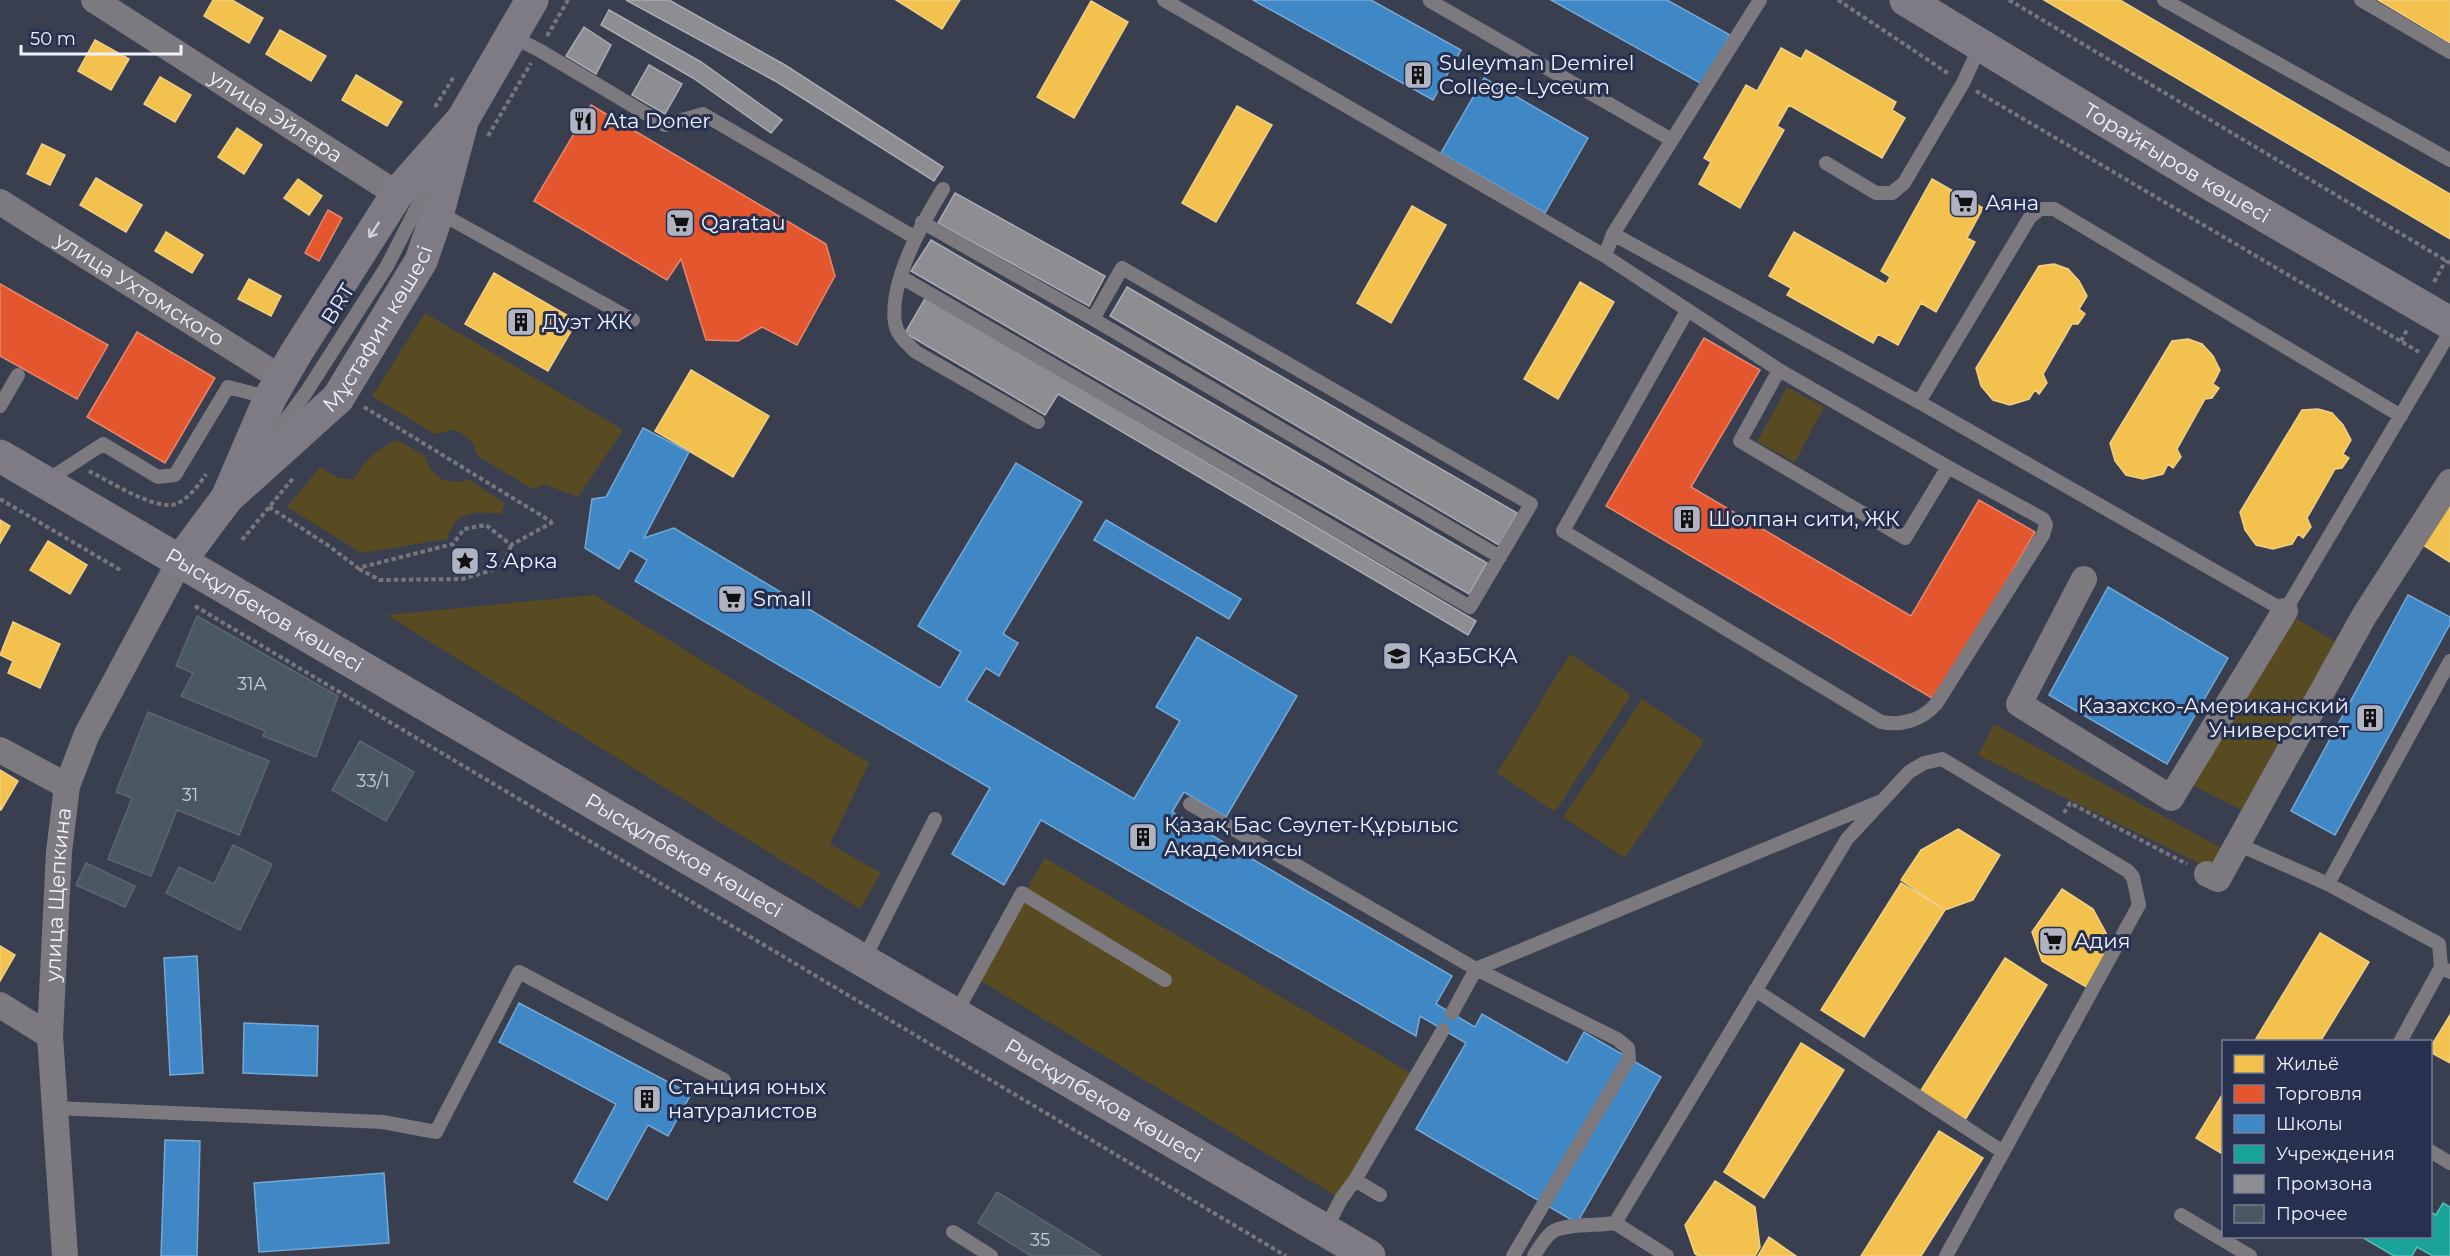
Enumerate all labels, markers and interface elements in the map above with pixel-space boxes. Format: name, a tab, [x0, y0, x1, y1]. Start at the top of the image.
scale bar	[21, 18, 182, 56]
text: 50 m	[30, 28, 76, 50]
place label: Suleyman Demirel College-Lyceum	[1439, 50, 1634, 99]
building icon: Suleyman Demirel College-Lyceum	[1402, 59, 1434, 91]
street label: улица Эйлера	[204, 64, 347, 168]
street label: Торайғыров көшесі	[2079, 97, 2275, 228]
restaurant icon: Ata Doner	[567, 105, 599, 137]
place label: Ata Doner	[604, 108, 711, 133]
supermarket icon: Аяна	[1948, 187, 1980, 219]
place label: Аяна	[1985, 190, 2039, 215]
supermarket icon: Qaratau	[664, 207, 696, 239]
place label: Qaratau	[701, 210, 786, 235]
one-way arrow	[368, 221, 380, 238]
street label: улица Ухтомского	[50, 226, 229, 351]
street label: Мұстафин көшесі	[318, 242, 437, 417]
street label: BRT	[316, 279, 360, 329]
building icon: Дуэт ЖК	[505, 306, 537, 338]
place label: Дуэт ЖК	[542, 309, 632, 334]
building icon: Шолпан сити, ЖК	[1671, 503, 1703, 535]
place label: Шолпан сити, ЖК	[1708, 506, 1900, 531]
street label: Рысқұлбеков көшесі	[161, 542, 368, 677]
place icon: 3 Арка	[449, 545, 481, 577]
place label: 3 Арка	[486, 548, 558, 573]
supermarket icon: Small	[716, 583, 748, 615]
place label: Small	[753, 586, 812, 611]
school or university icon: ҚазБСҚА	[1381, 640, 1413, 672]
place label: ҚазБСҚА	[1418, 643, 1518, 668]
house number: 31А	[237, 673, 268, 695]
place label: Казахско-Американский Университет	[2078, 693, 2349, 742]
building icon: Казахско-Американский Университет	[2354, 702, 2386, 734]
house number: 33/1	[356, 770, 390, 792]
house number: 31	[182, 784, 198, 806]
street label: Рысқұлбеков көшесі	[581, 788, 787, 923]
street label: улица Щепкина	[40, 806, 76, 983]
place label: Қазақ Бас Сәулет-Құрылыс Академиясы	[1164, 812, 1459, 861]
building icon: Қазақ Бас Сәулет-Құрылыс Академиясы	[1127, 821, 1159, 853]
supermarket icon: Адия	[2037, 925, 2069, 957]
place label: Адия	[2074, 928, 2130, 953]
street label: Рысқұлбеков көшесі	[1000, 1033, 1207, 1168]
legend	[2222, 1040, 2432, 1238]
text: Жильё	[2276, 1053, 2339, 1075]
place label: Станция юных натуралистов	[668, 1074, 826, 1123]
building icon: Станция юных натуралистов	[631, 1083, 663, 1115]
text: Торговля	[2276, 1083, 2362, 1105]
text: Школы	[2276, 1113, 2343, 1135]
text: Учреждения	[2276, 1143, 2395, 1165]
text: Промзона	[2276, 1173, 2373, 1195]
text: Прочее	[2276, 1203, 2348, 1225]
house number: 35	[1030, 1229, 1050, 1251]

